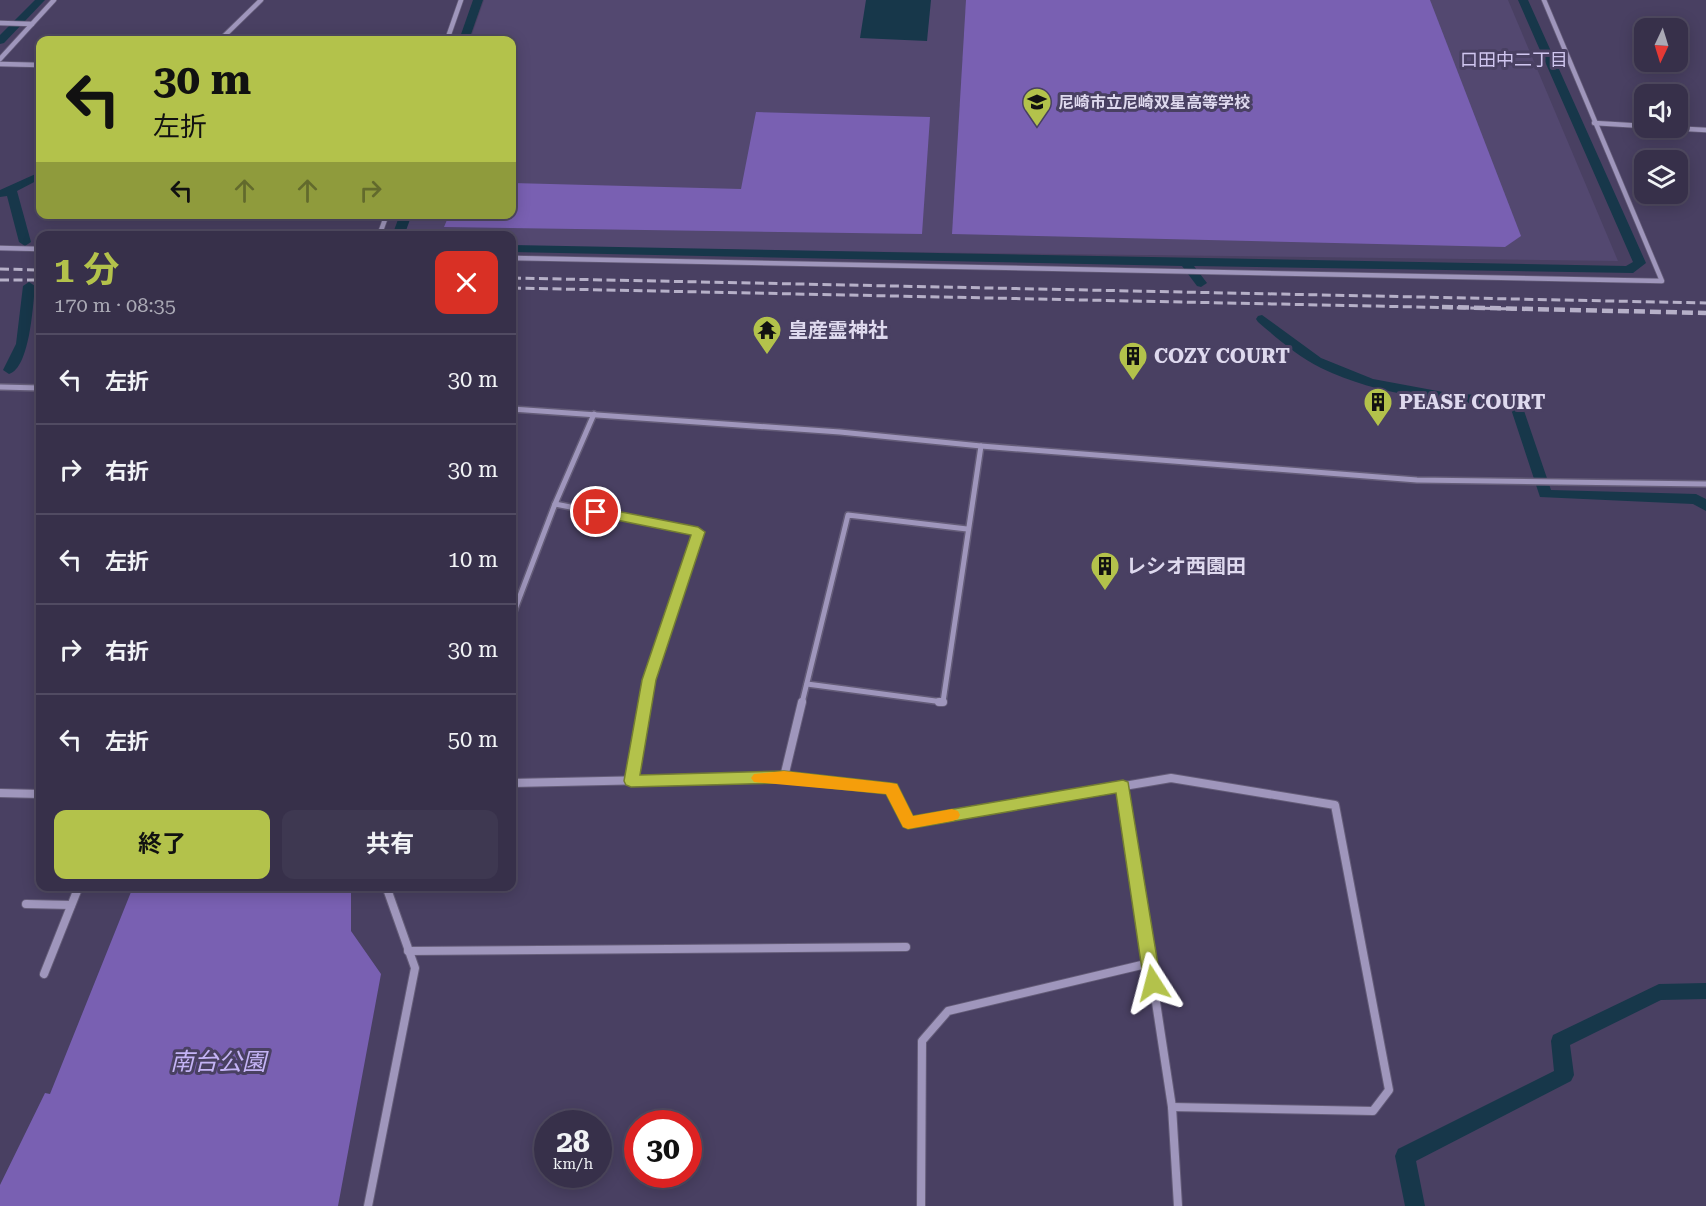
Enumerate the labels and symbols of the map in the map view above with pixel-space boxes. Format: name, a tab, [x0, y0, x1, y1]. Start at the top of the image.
north arrow	[1634, 18, 1688, 72]
district label: 口田中二丁目	[1460, 49, 1568, 70]
school or university icon: 尼崎市立尼崎双星高等学校	[1021, 86, 1053, 128]
place label: 尼崎市立尼崎双星高等学校	[1058, 93, 1250, 112]
temple icon: 皇産霊神社	[751, 314, 783, 356]
place label: 皇産霊神社	[788, 318, 888, 342]
building icon: COZY COURT	[1117, 340, 1149, 382]
place label: COZY COURT	[1154, 344, 1290, 368]
building icon: PEASE COURT	[1362, 386, 1394, 428]
place label: PEASE COURT	[1399, 390, 1545, 414]
pin	[570, 486, 621, 537]
building icon: レシオ西園田	[1089, 550, 1121, 592]
place label: レシオ西園田	[1126, 554, 1246, 578]
position arrow	[1121, 951, 1185, 1015]
park label: 南台公園	[170, 1048, 269, 1076]
speed limit sign: 30	[624, 1110, 702, 1188]

